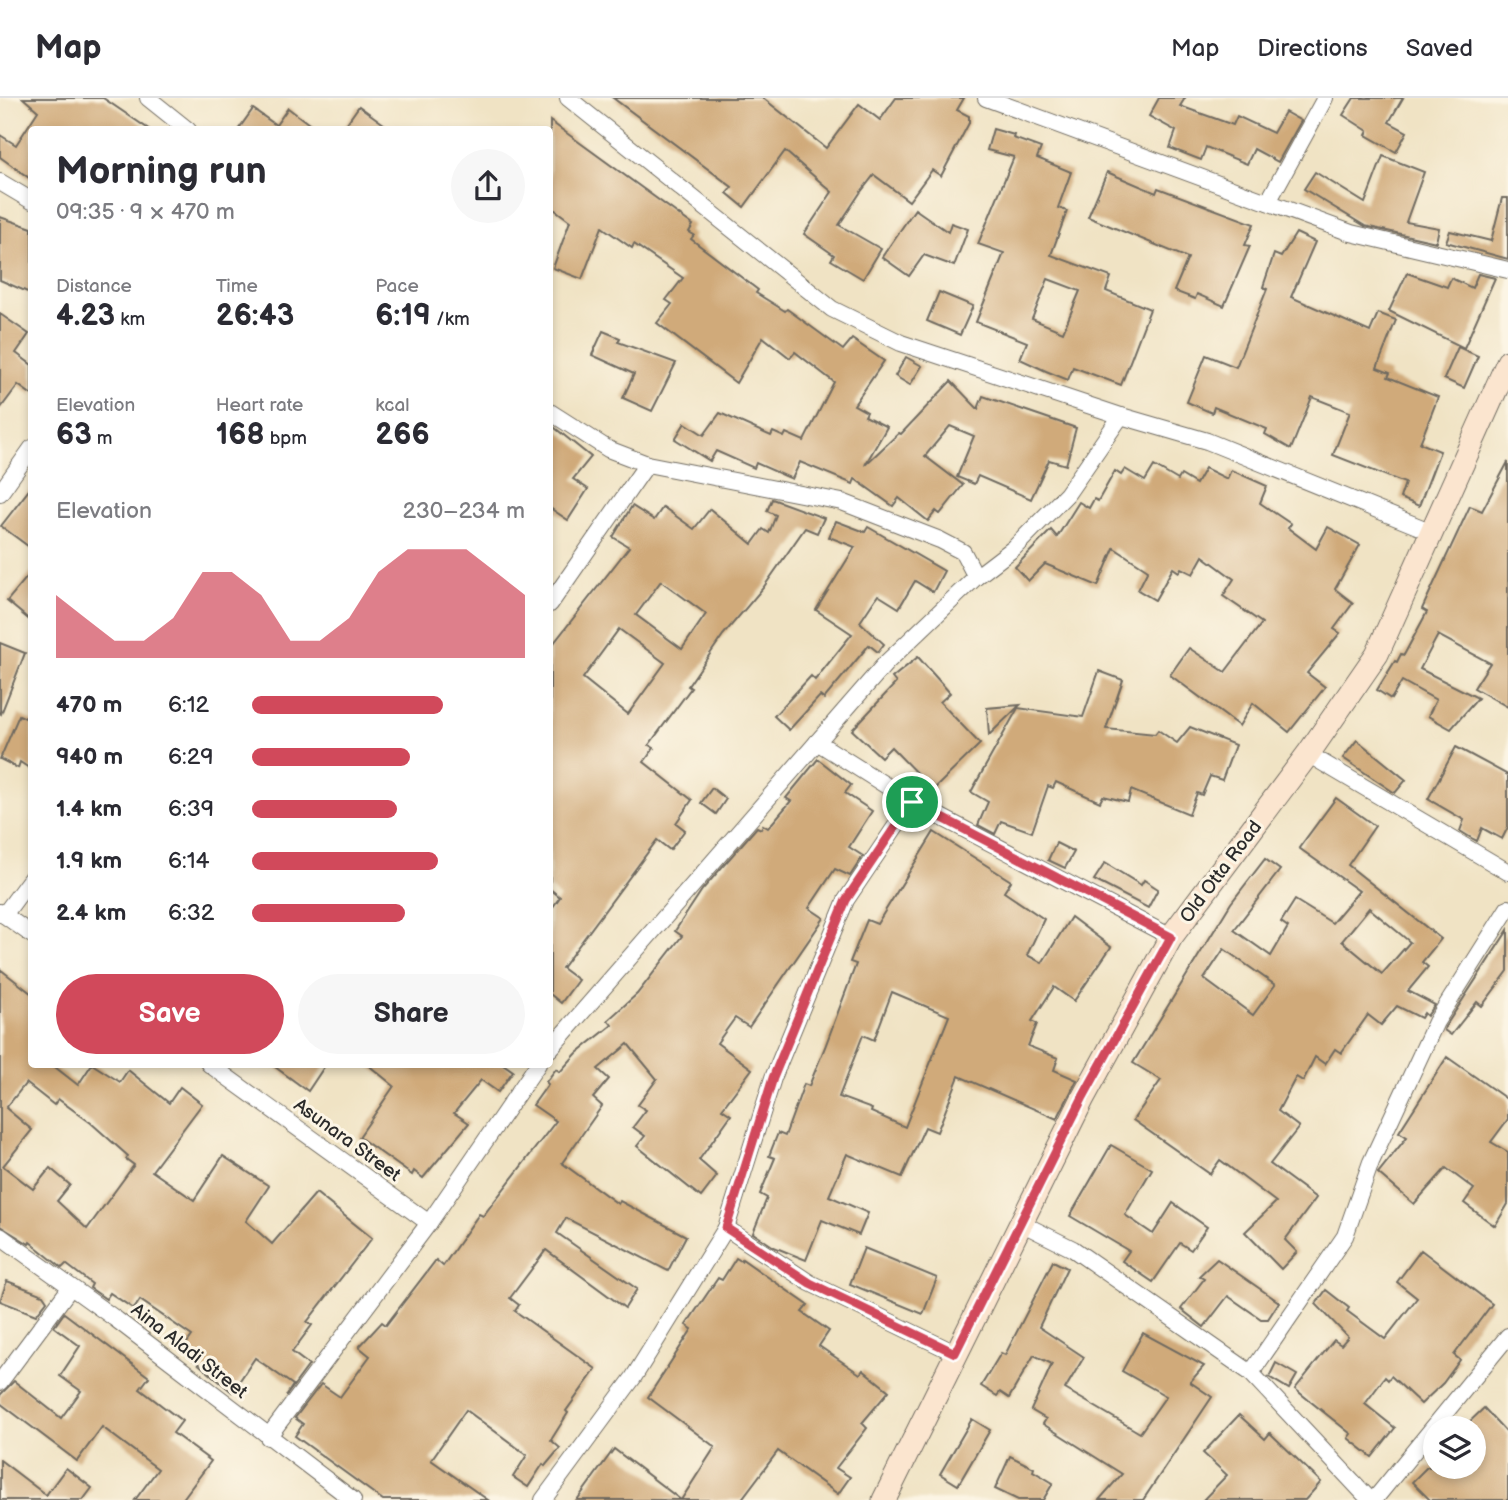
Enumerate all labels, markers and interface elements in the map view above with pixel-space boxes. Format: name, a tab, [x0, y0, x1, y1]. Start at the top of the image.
text: Map	[35, 28, 101, 68]
text: Map	[1171, 34, 1219, 63]
text: Directions	[1257, 34, 1368, 63]
text: Saved	[1406, 34, 1473, 63]
text: Morning run	[56, 149, 267, 194]
button: share	[451, 149, 525, 223]
text: 09:35 · 9 × 470 m	[56, 198, 235, 226]
text: Distance	[56, 275, 132, 298]
text: Time	[216, 275, 258, 298]
text: Pace	[375, 275, 419, 298]
text: 4.23	[56, 298, 115, 334]
text: 26:43	[216, 298, 294, 334]
text: 6:19	[375, 298, 431, 334]
text: km	[115, 308, 145, 331]
text: /km	[431, 308, 470, 331]
text: Elevation	[56, 394, 135, 417]
text: Heart rate	[216, 394, 303, 417]
text: kcal	[375, 394, 409, 417]
text: 63	[56, 417, 92, 453]
text: 168	[216, 417, 265, 453]
text: 266	[375, 417, 430, 453]
text: m	[92, 427, 113, 450]
text: bpm	[265, 427, 307, 450]
text: Elevation	[56, 497, 152, 525]
text: 230–234 m	[403, 497, 525, 525]
text: 470 m	[56, 691, 122, 719]
text: 6:12	[168, 691, 209, 719]
text: 940 m	[56, 743, 123, 771]
text: 6:29	[168, 743, 214, 771]
pin	[882, 772, 942, 832]
icon: arrive	[893, 783, 931, 821]
text: 1.4 km	[56, 795, 122, 823]
text: 6:39	[168, 795, 214, 823]
street label: Old Otta Road	[1175, 816, 1267, 928]
text: 1.9 km	[56, 847, 122, 875]
text: 6:14	[168, 847, 210, 875]
text: 2.4 km	[56, 899, 126, 927]
text: 6:32	[168, 899, 214, 927]
button: Save	[56, 974, 284, 1054]
button: Share	[298, 974, 525, 1054]
street label: Asunara Street	[289, 1094, 405, 1187]
street label: Aina Aladi Street	[126, 1299, 252, 1404]
map controls	[1423, 1416, 1486, 1479]
button: layers	[1423, 1416, 1486, 1479]

